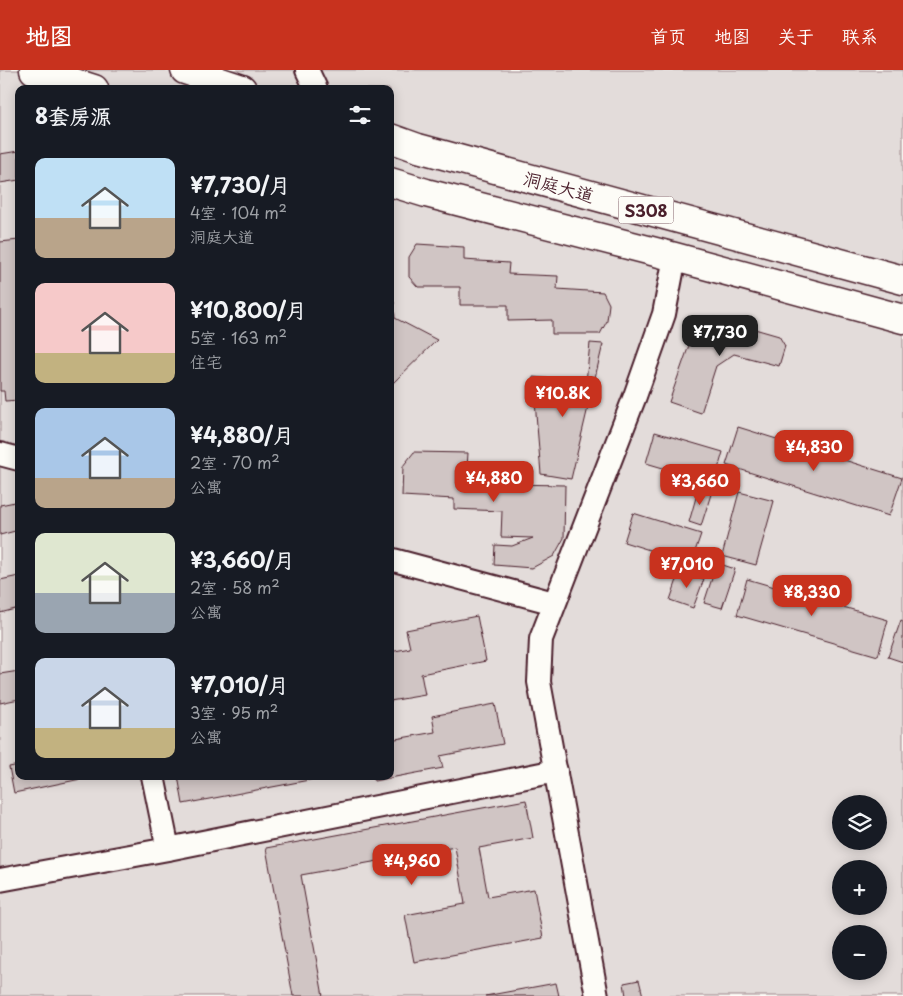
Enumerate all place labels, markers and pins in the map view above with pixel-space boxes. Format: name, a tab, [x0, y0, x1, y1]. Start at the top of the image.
pin: ¥7,730	[679, 314, 761, 357]
pin: ¥10.8K	[522, 376, 604, 418]
pin: ¥4,830	[773, 430, 855, 472]
pin: ¥4,880	[453, 460, 535, 503]
pin: ¥3,660	[659, 464, 741, 506]
pin: ¥7,010	[646, 546, 728, 589]
pin: ¥8,330	[771, 574, 853, 617]
pin: ¥4,960	[371, 844, 453, 886]

